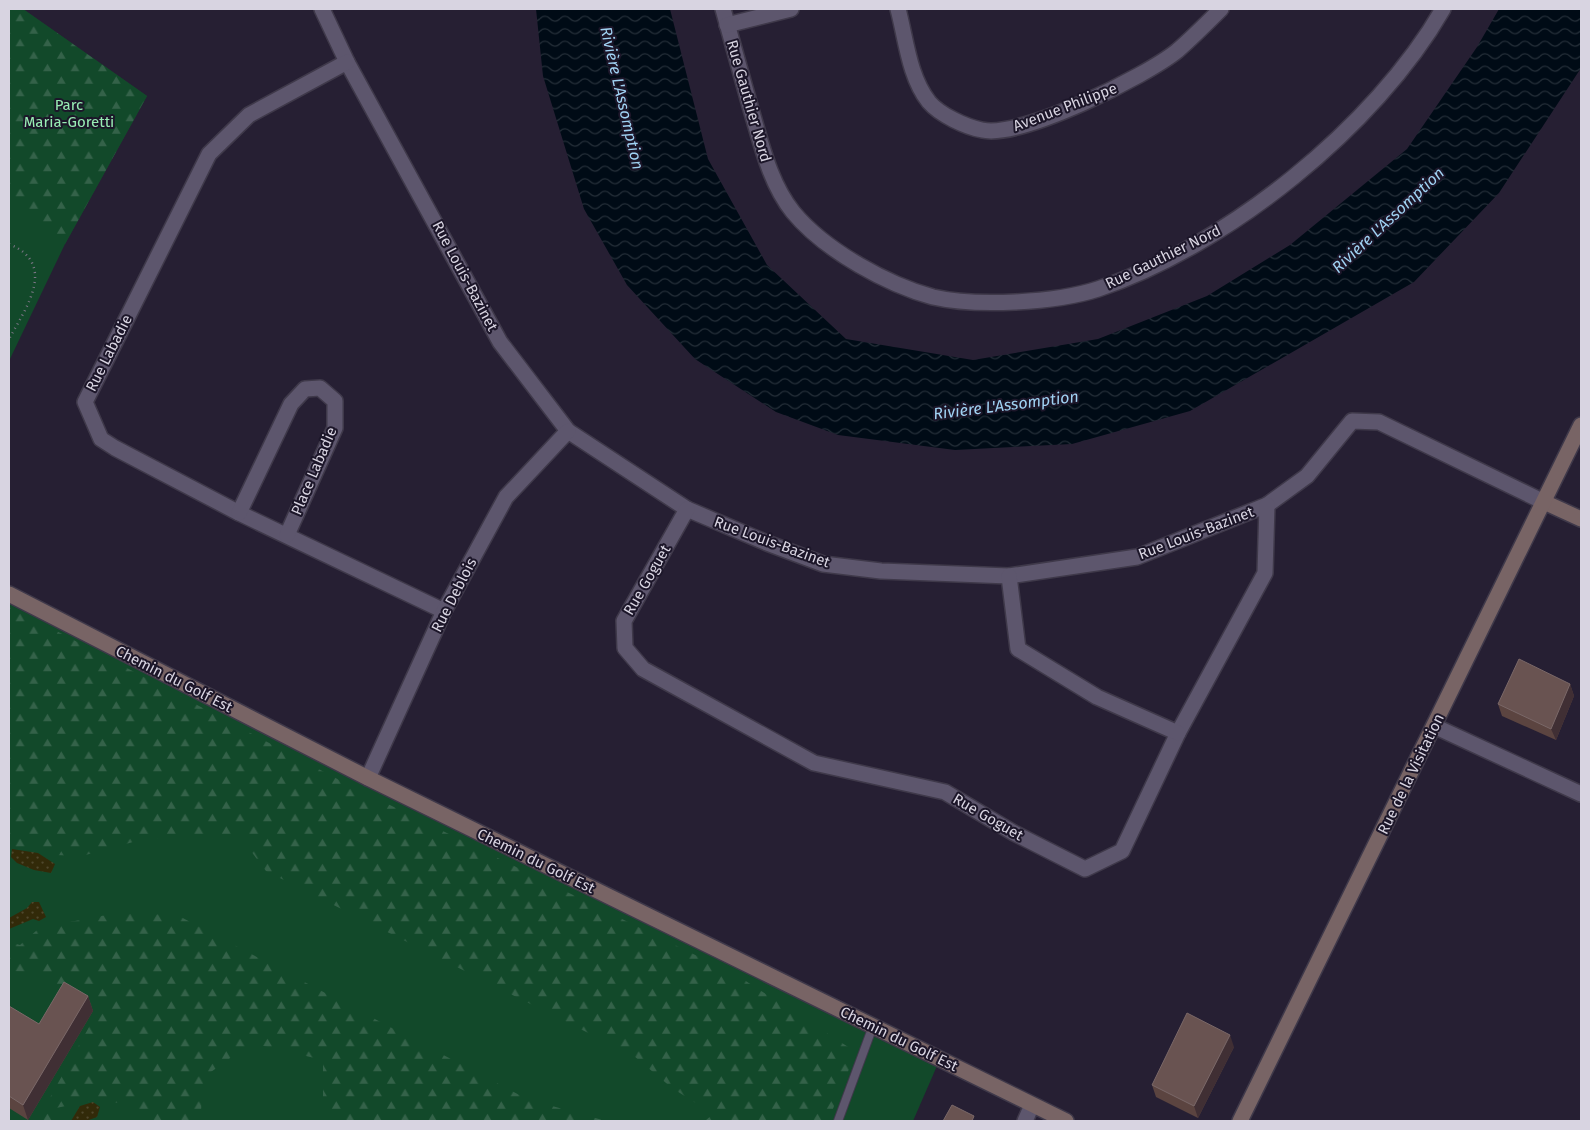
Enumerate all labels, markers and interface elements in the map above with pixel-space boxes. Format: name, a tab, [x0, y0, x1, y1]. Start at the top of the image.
water label: Rivière L'Assomption	[596, 25, 648, 171]
street label: Rue Gauthier Nord	[723, 38, 775, 164]
street label: Avenue Philippe	[1011, 79, 1119, 135]
park label: Parc Maria-Goretti	[24, 96, 114, 131]
water label: Rivière L'Assomption	[1328, 163, 1448, 277]
street label: Rue Louis-Bazinet	[428, 218, 502, 335]
street label: Rue Gauthier Nord	[1102, 221, 1224, 293]
street label: Rue Labadie	[82, 312, 136, 394]
water label: Rivière L'Assomption	[932, 387, 1080, 423]
street label: Place Labadie	[287, 424, 341, 518]
street label: Rue Louis-Bazinet	[1136, 503, 1257, 563]
street label: Rue Louis-Bazinet	[712, 513, 833, 572]
street label: Rue Goguet	[620, 541, 675, 618]
street label: Rue Deblois	[428, 555, 480, 635]
street label: Chemin du Golf Est	[113, 642, 236, 717]
street label: Rue de la Visitation	[1374, 711, 1448, 837]
street label: Rue Goguet	[950, 790, 1027, 845]
street label: Chemin du Golf Est	[474, 825, 598, 898]
street label: Chemin du Golf Est	[837, 1003, 961, 1076]

